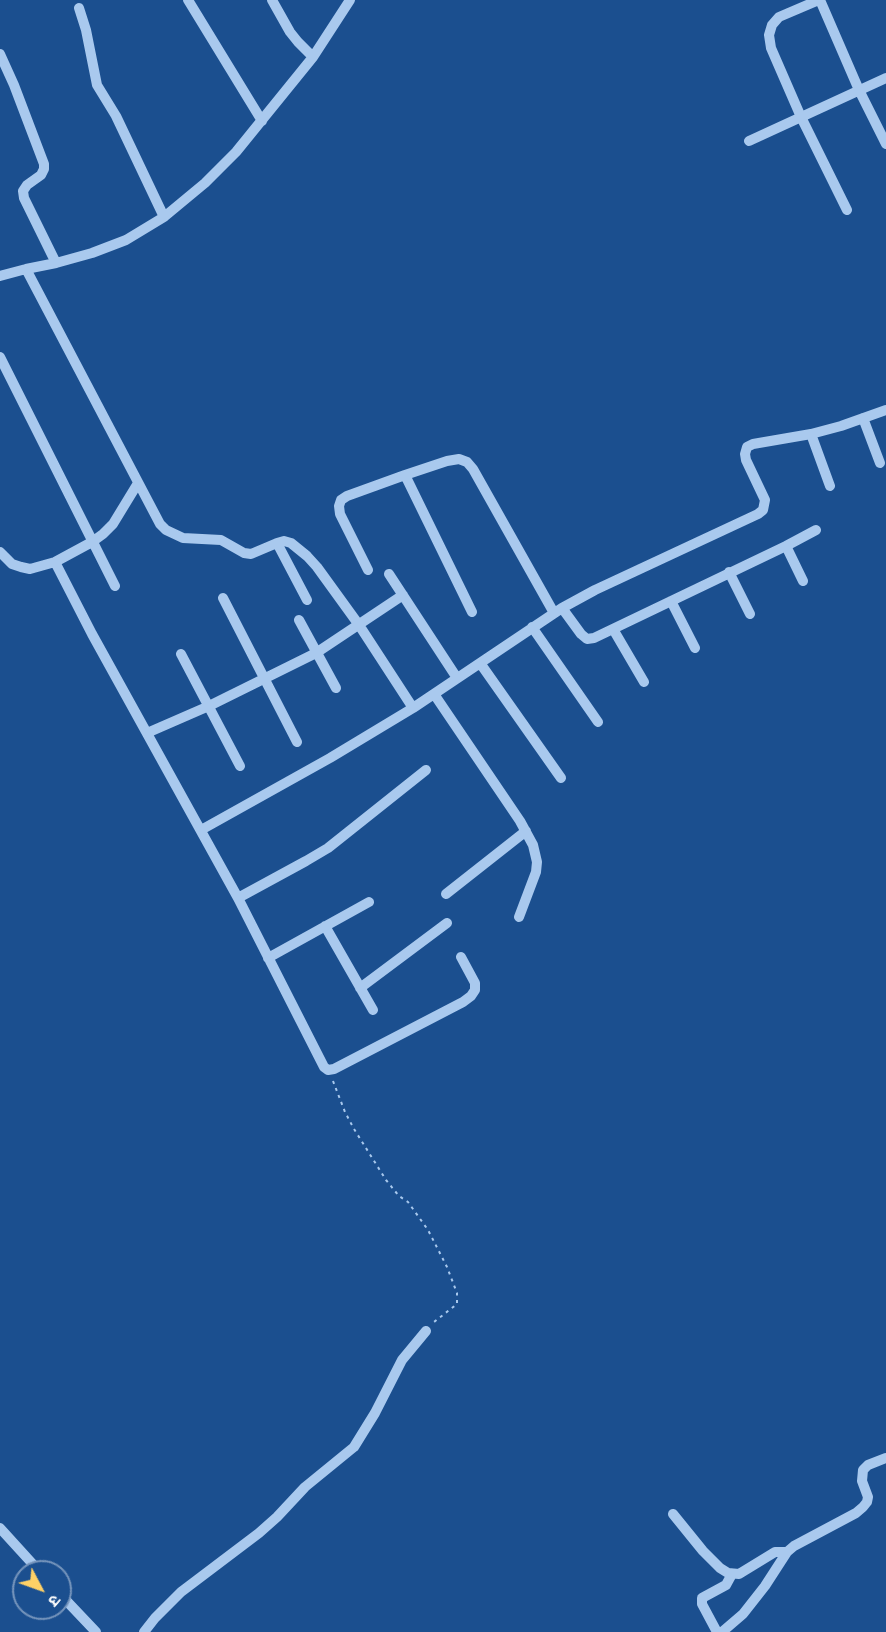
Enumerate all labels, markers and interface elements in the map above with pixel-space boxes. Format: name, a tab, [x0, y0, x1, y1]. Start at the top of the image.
north arrow	[12, 1560, 72, 1620]
text: उ	[44, 1591, 65, 1611]

